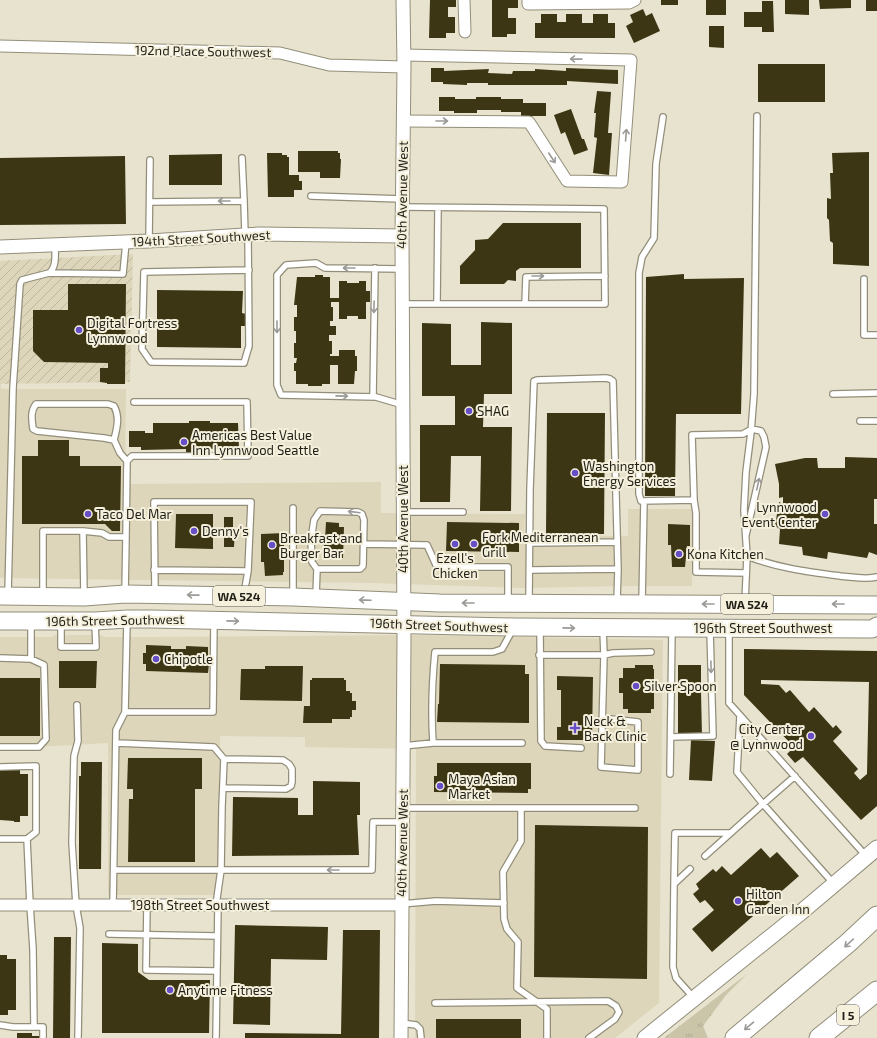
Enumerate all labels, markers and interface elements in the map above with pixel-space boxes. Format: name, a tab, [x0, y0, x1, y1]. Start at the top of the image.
street label: 192nd Place Southwest	[135, 42, 271, 60]
one-way arrow	[570, 55, 583, 63]
one-way arrow	[435, 117, 448, 125]
one-way arrow	[622, 129, 629, 142]
street label: 40th Avenue West	[393, 141, 411, 249]
one-way arrow	[549, 152, 557, 164]
one-way arrow	[218, 198, 231, 205]
street label: 194th Street Southwest	[131, 226, 271, 250]
one-way arrow	[343, 264, 356, 272]
one-way arrow	[531, 272, 544, 280]
one-way arrow	[370, 300, 378, 313]
place label: Digital Fortress Lynnwood	[87, 315, 177, 346]
one-way arrow	[273, 320, 281, 333]
marker: Digital Fortress Lynnwood	[74, 325, 84, 335]
one-way arrow	[335, 392, 348, 400]
place label: SHAG	[477, 403, 509, 419]
marker: SHAG	[464, 406, 474, 416]
place label: Americas Best Value Inn Lynnwood Seattle	[192, 427, 319, 458]
marker: Americas Best Value Inn Lynnwood Seattle	[179, 437, 189, 447]
place label: Washington Energy Services	[583, 458, 676, 489]
street label: 40th Avenue West	[395, 465, 411, 573]
marker: Washington Energy Services	[570, 468, 580, 478]
one-way arrow	[755, 478, 763, 491]
place label: Lynnwood Event Center	[741, 499, 817, 530]
place label: Taco Del Mar	[96, 506, 172, 522]
one-way arrow	[347, 508, 360, 516]
marker: Taco Del Mar	[83, 509, 93, 519]
marker: Lynnwood Event Center	[820, 509, 830, 519]
place label: Denny's	[202, 523, 249, 539]
marker: Denny's	[189, 526, 199, 536]
place label: Fork Mediterranean Grill	[482, 529, 599, 560]
place label: Breakfast and Burger Bar	[280, 530, 363, 561]
marker: Ezell's Chicken	[450, 539, 460, 549]
marker: Fork Mediterranean Grill	[469, 539, 479, 549]
marker: Breakfast and Burger Bar	[267, 540, 277, 550]
place label: Kona Kitchen	[687, 546, 764, 562]
marker: Kona Kitchen	[674, 549, 684, 559]
place label: Ezell's Chicken	[432, 550, 478, 581]
road number: WA 524	[213, 586, 265, 606]
one-way arrow	[187, 591, 200, 599]
road number: WA 524	[721, 594, 773, 614]
one-way arrow	[359, 596, 372, 604]
one-way arrow	[462, 599, 475, 607]
one-way arrow	[702, 600, 715, 608]
one-way arrow	[832, 600, 845, 608]
street label: 196th Street Southwest	[46, 611, 184, 629]
street label: 196th Street Southwest	[370, 615, 508, 635]
one-way arrow	[226, 617, 239, 625]
street label: 196th Street Southwest	[694, 620, 832, 636]
one-way arrow	[562, 624, 575, 632]
place label: Chipotle	[164, 651, 213, 667]
marker: Chipotle	[151, 654, 161, 664]
one-way arrow	[707, 660, 715, 673]
place label: Silver Spoon	[644, 678, 717, 694]
marker: Silver Spoon	[631, 681, 641, 691]
place label: Neck & Back Clinic	[584, 713, 647, 744]
place label: City Center @ Lynnwood	[730, 721, 803, 752]
marker: Neck & Back Clinic	[569, 722, 581, 734]
marker: City Center @ Lynnwood	[806, 731, 816, 741]
place label: Maya Asian Market	[448, 771, 516, 802]
marker: Maya Asian Market	[435, 781, 445, 791]
street label: 40th Avenue West	[393, 789, 411, 897]
one-way arrow	[327, 866, 340, 874]
place label: Hilton Garden Inn	[746, 886, 810, 917]
marker: Hilton Garden Inn	[733, 896, 743, 906]
street label: 198th Street Southwest	[131, 897, 269, 913]
one-way arrow	[844, 938, 854, 947]
place label: Anytime Fitness	[178, 982, 273, 998]
marker: Anytime Fitness	[165, 985, 175, 995]
road number: I 5	[837, 1005, 859, 1025]
one-way arrow	[743, 1022, 754, 1031]

